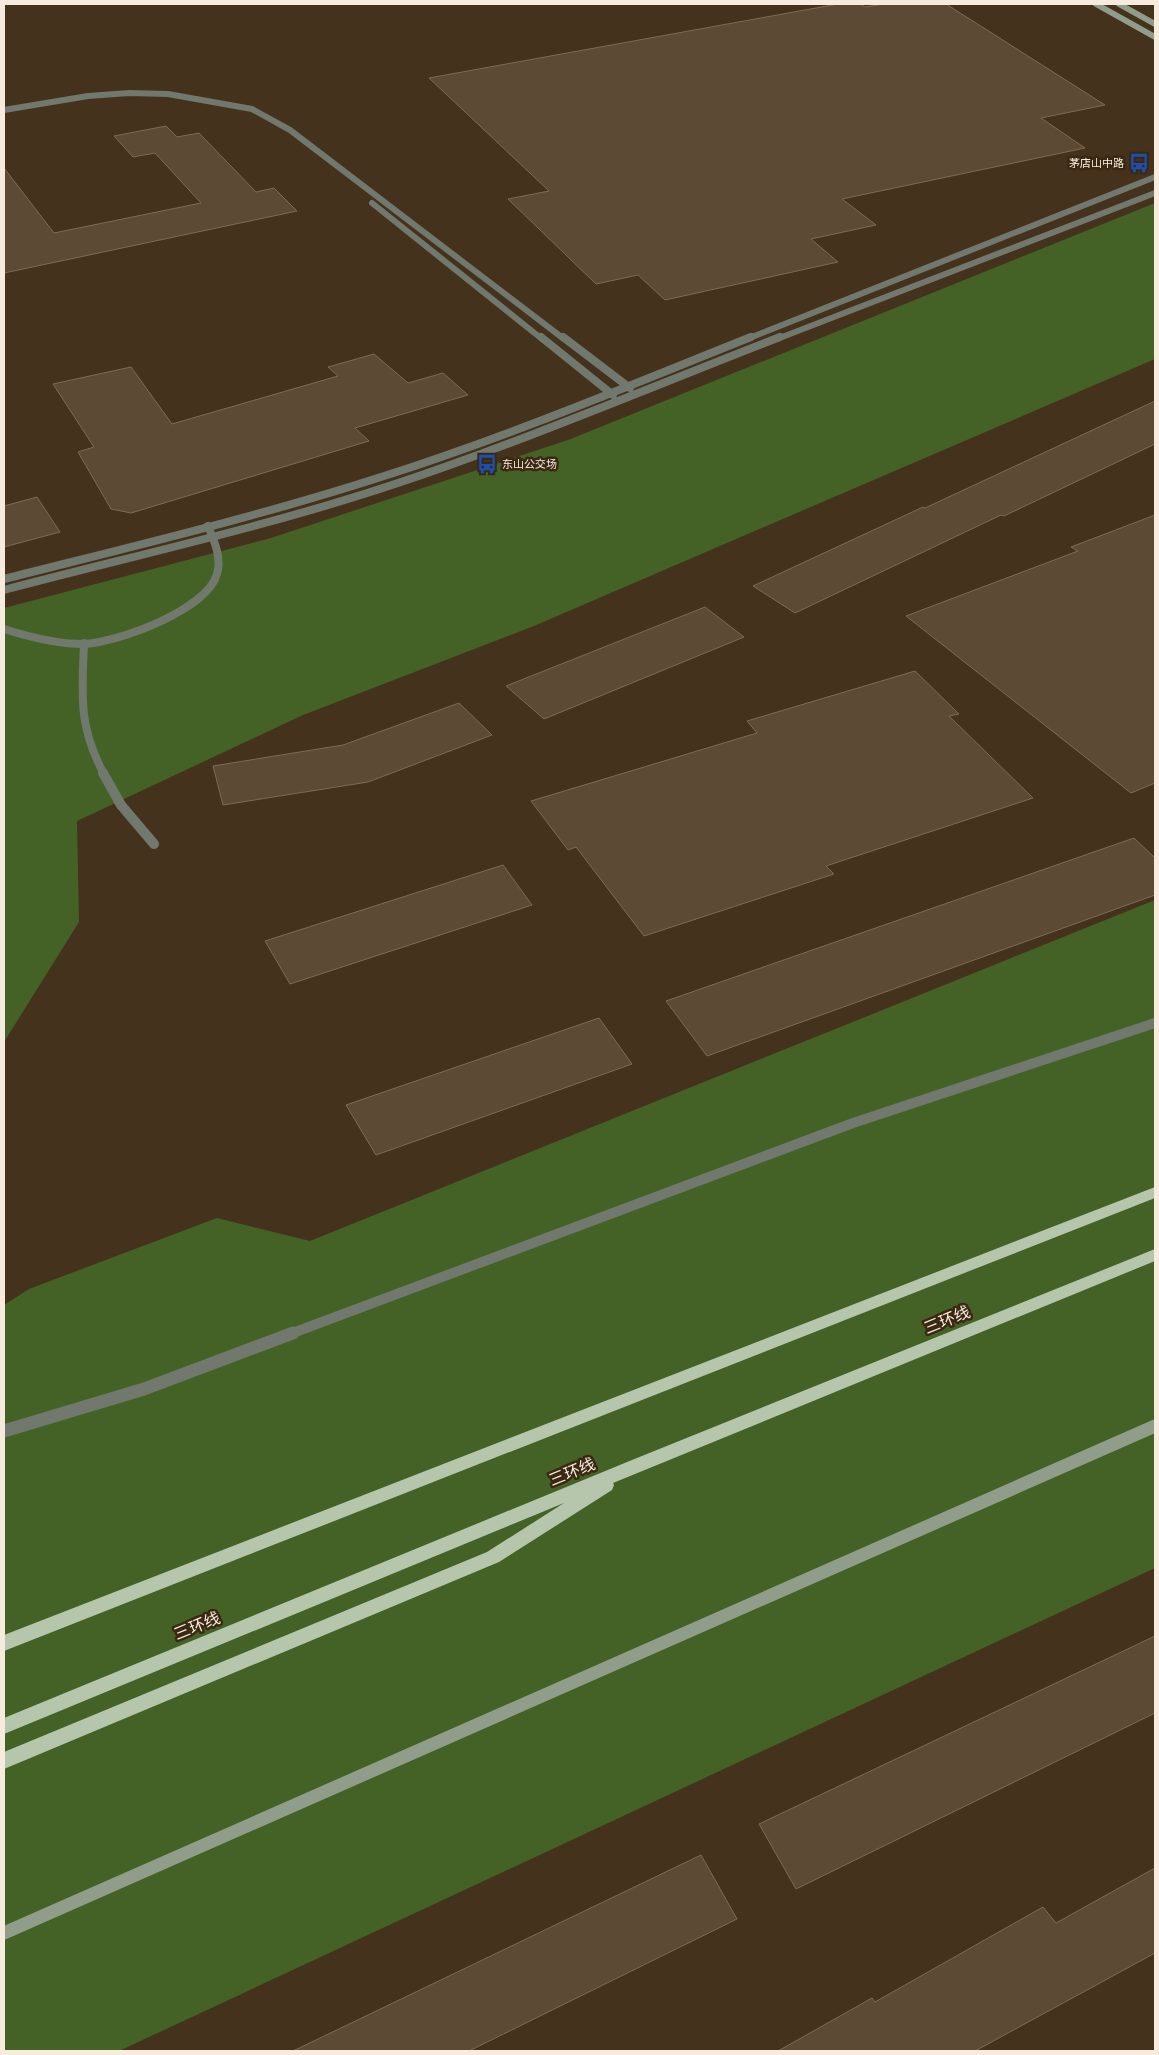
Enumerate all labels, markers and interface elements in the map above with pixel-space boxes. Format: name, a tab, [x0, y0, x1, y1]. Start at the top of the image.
bus stop icon: 茅店山中路	[1128, 152, 1150, 174]
place label: 茅店山中路	[1069, 157, 1124, 170]
bus stop icon: 东山公交场	[476, 453, 498, 475]
place label: 东山公交场	[502, 458, 557, 471]
street label: 三环线	[921, 1302, 973, 1338]
street label: 三环线	[546, 1454, 598, 1490]
street label: 三环线	[171, 1608, 223, 1644]

